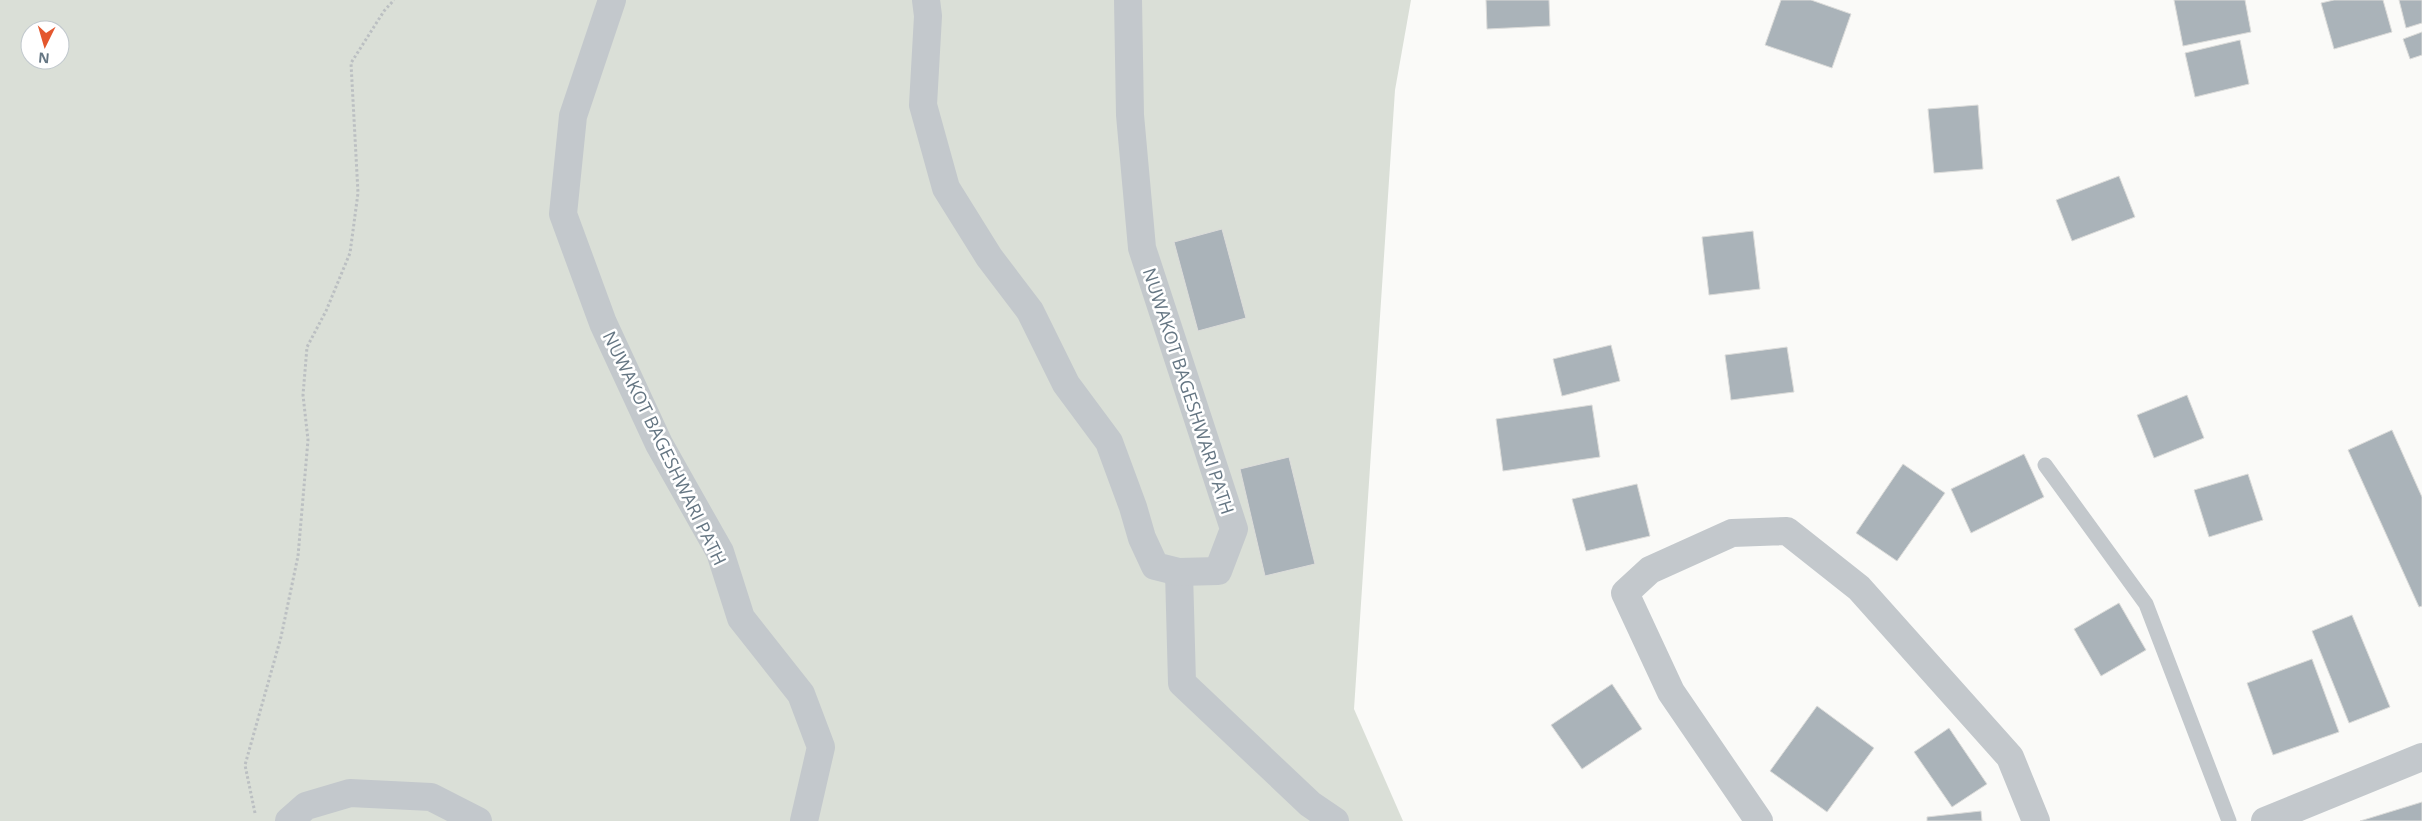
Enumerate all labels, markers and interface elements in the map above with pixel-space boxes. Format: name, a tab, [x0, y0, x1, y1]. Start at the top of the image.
north arrow	[20, 20, 70, 70]
text: N	[37, 48, 50, 68]
street label: NUWAKOT BAGESHWARI PATH	[1138, 265, 1240, 517]
street label: NUWAKOT BAGESHWARI PATH	[598, 327, 732, 569]

